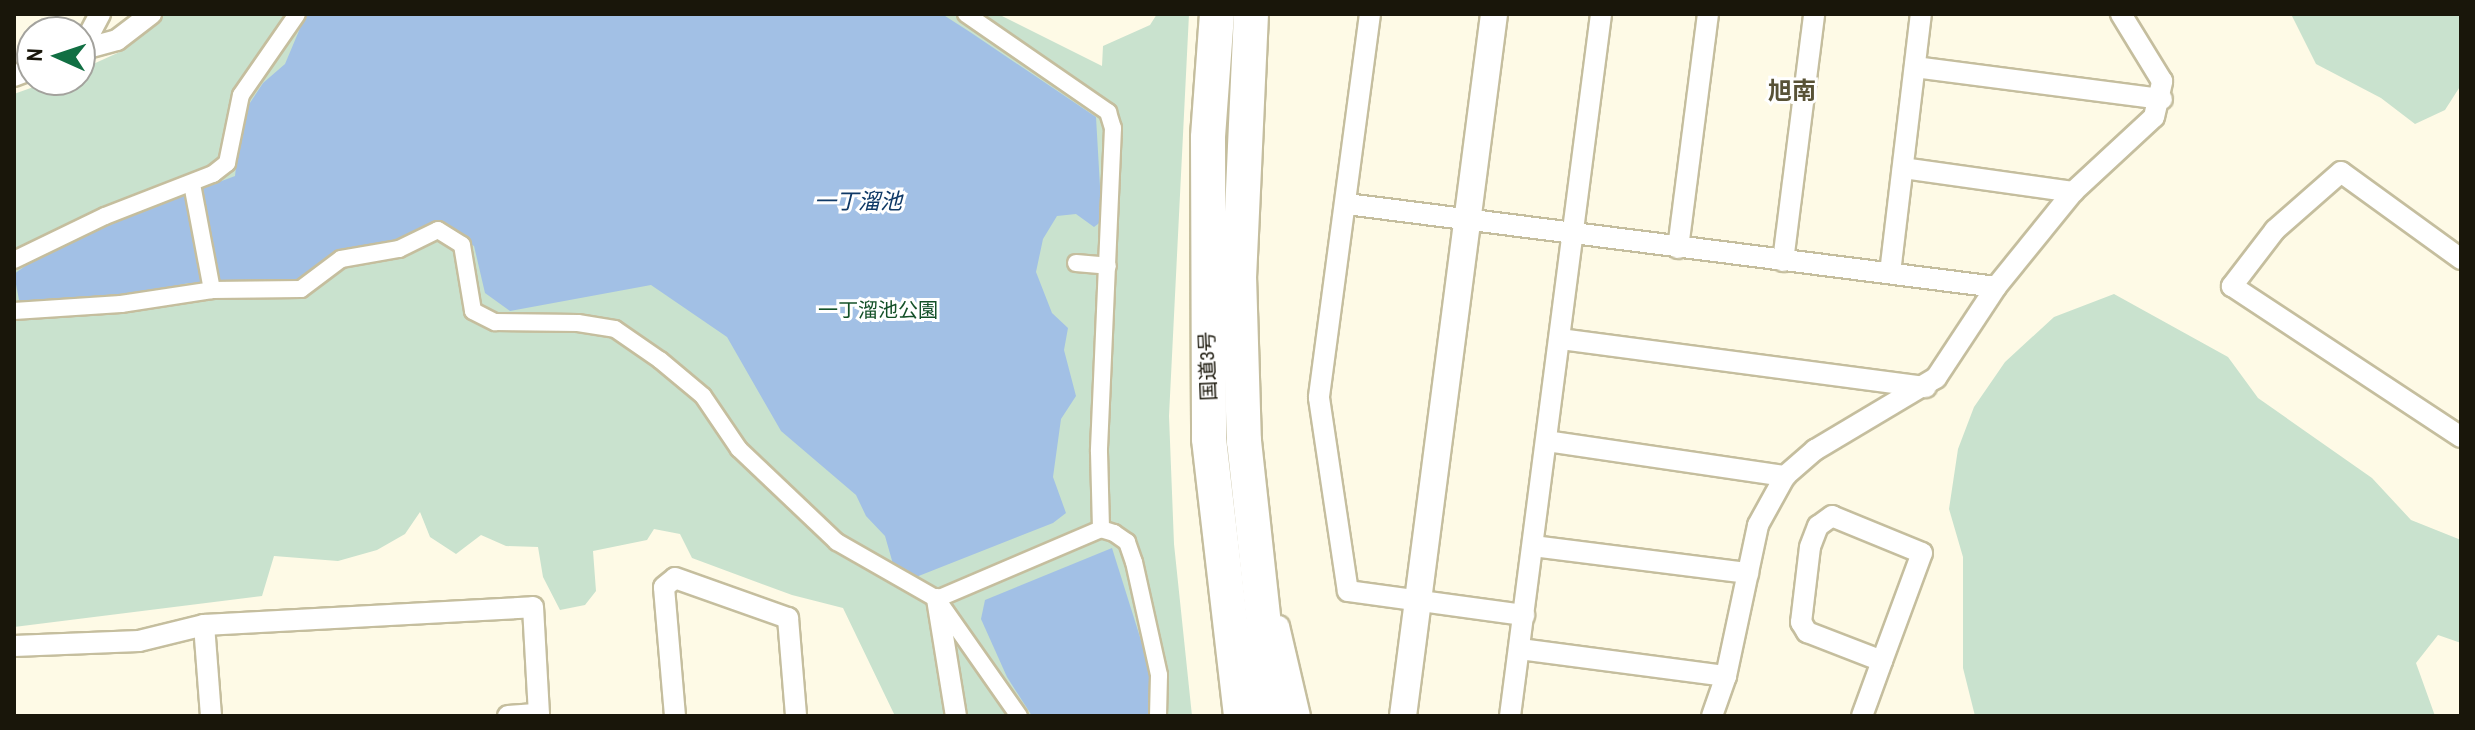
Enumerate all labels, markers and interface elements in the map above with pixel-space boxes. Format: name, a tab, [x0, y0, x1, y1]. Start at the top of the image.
north arrow	[16, 16, 96, 96]
text: N	[19, 48, 49, 62]
district label: 旭南	[1768, 77, 1816, 105]
water label: 一丁溜池	[814, 189, 902, 215]
park label: 一丁溜池公園	[818, 297, 938, 321]
street label: 国道3号	[1194, 331, 1220, 401]

